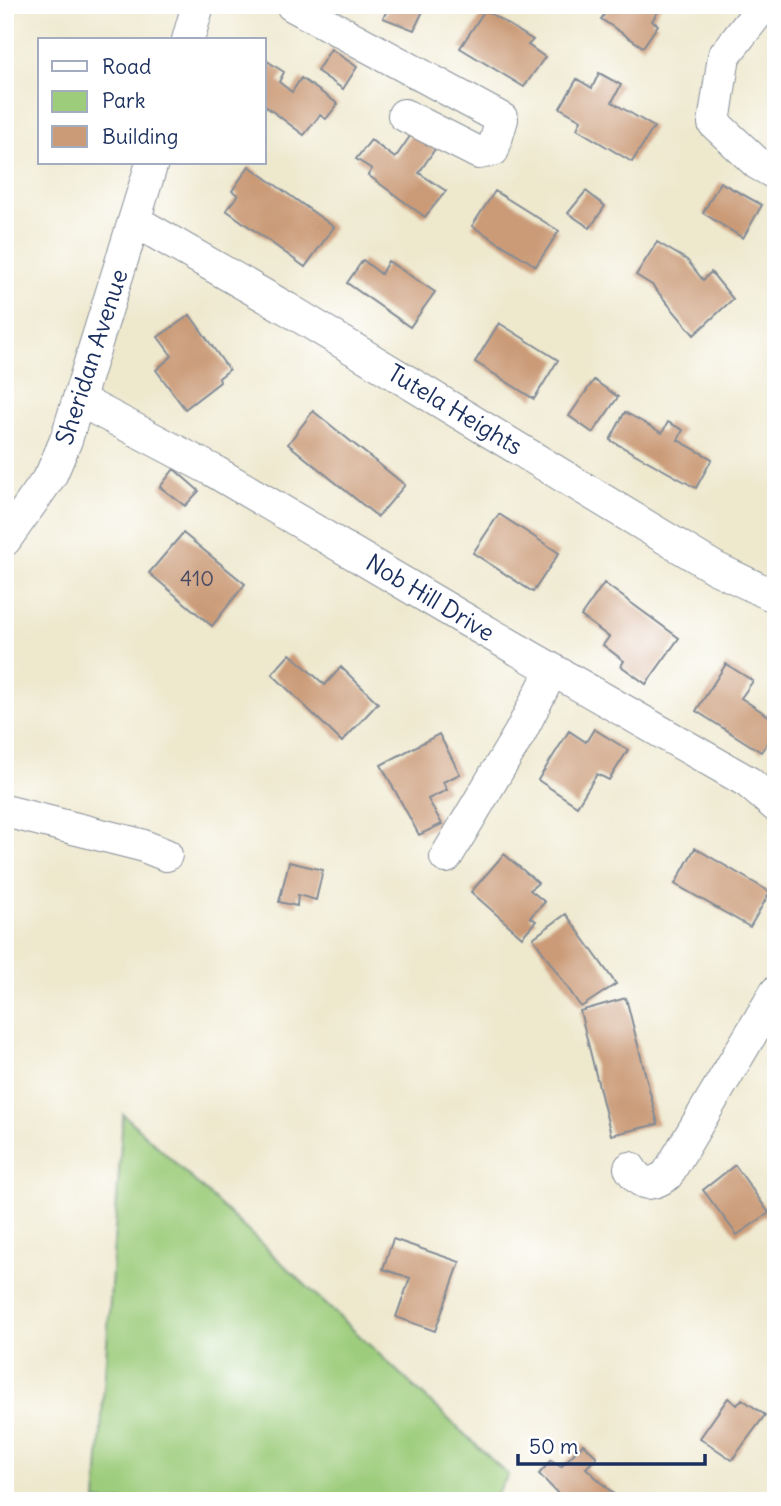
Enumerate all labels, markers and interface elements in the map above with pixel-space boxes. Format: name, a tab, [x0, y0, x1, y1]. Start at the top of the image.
legend	[38, 38, 266, 164]
text: Road	[102, 53, 151, 80]
text: Park	[102, 87, 145, 114]
text: Building	[102, 123, 178, 150]
street label: Sheridan Avenue	[48, 265, 134, 448]
street label: Tutela Heights	[383, 357, 528, 461]
street label: Nob Hill Drive	[361, 547, 500, 647]
house number: 410	[180, 565, 214, 592]
scale bar	[518, 1422, 706, 1466]
text: 50 m	[529, 1433, 578, 1460]

